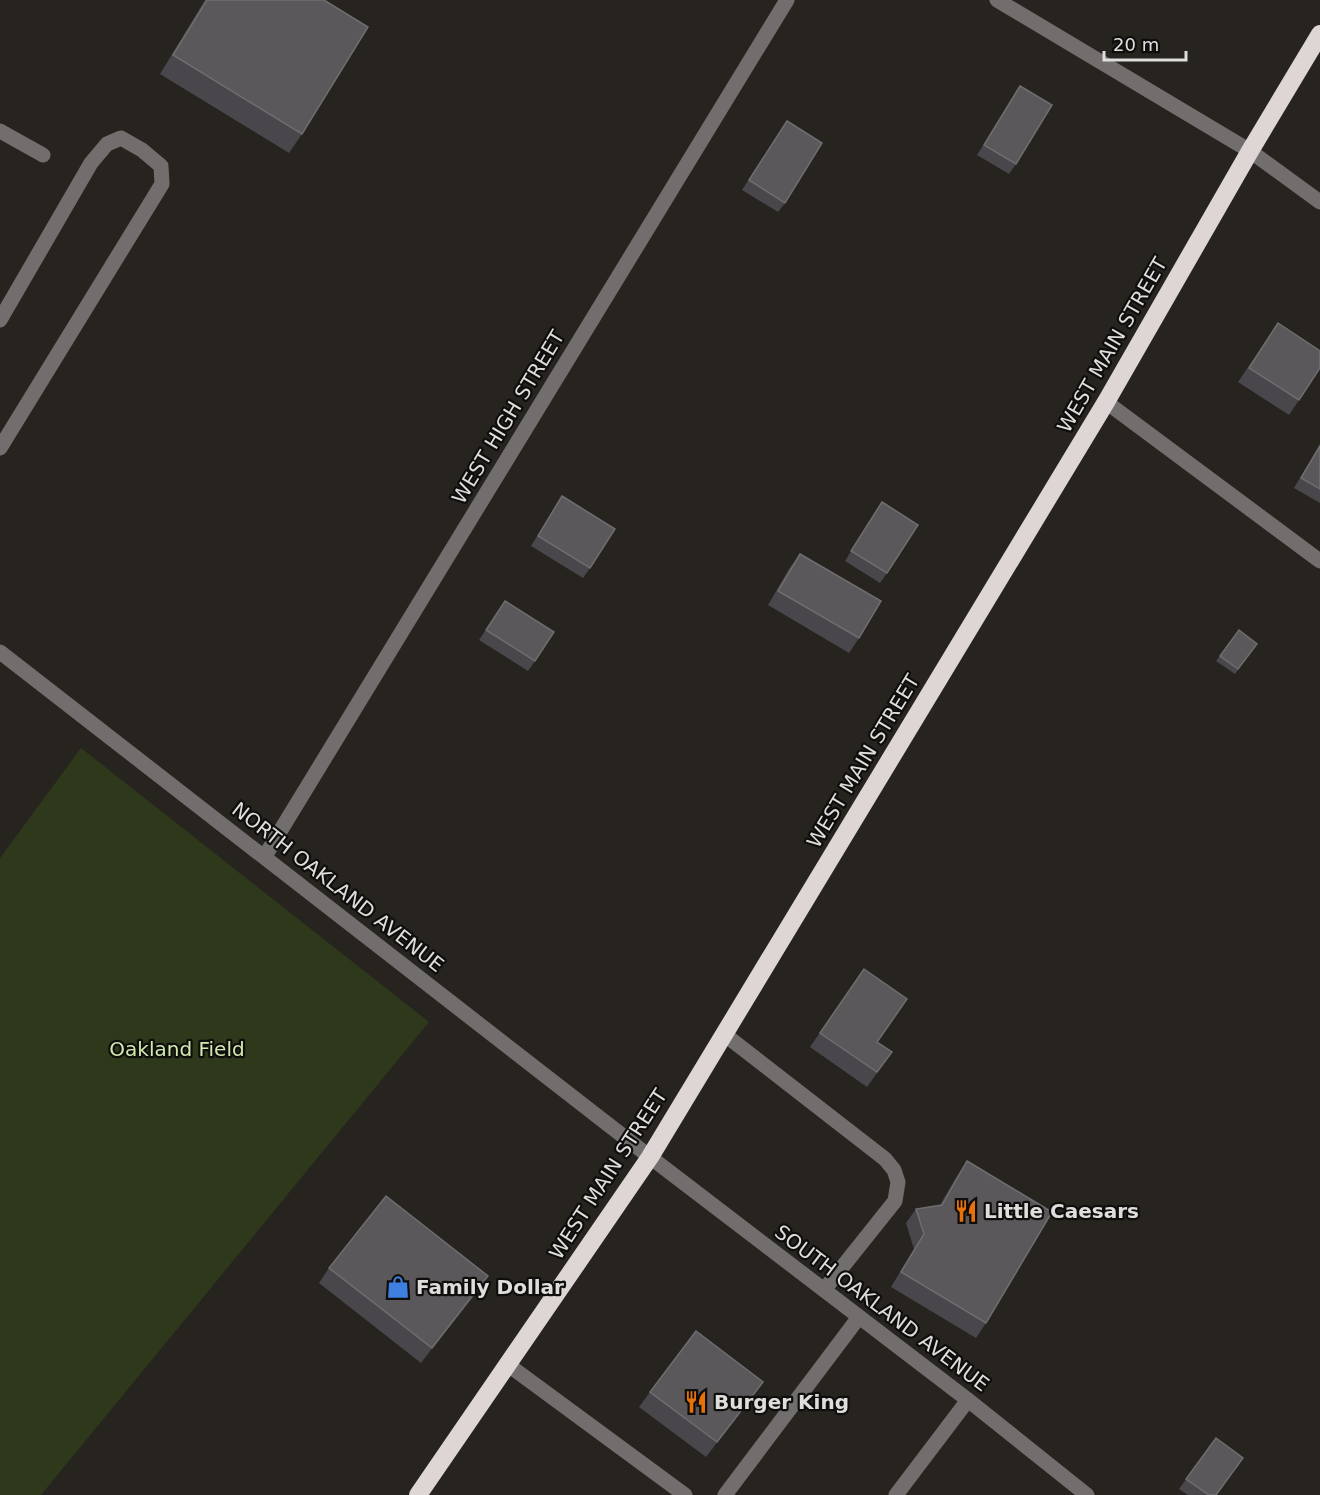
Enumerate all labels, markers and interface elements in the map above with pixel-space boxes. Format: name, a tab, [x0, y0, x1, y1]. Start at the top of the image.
scale bar	[1104, 24, 1186, 62]
text: 20 m	[1113, 34, 1159, 55]
street label: WEST MAIN STREET	[1052, 253, 1172, 437]
street label: WEST HIGH STREET	[447, 325, 570, 508]
street label: WEST MAIN STREET	[802, 669, 925, 852]
street label: NORTH OAKLAND AVENUE	[227, 797, 449, 977]
park label: Oakland Field	[109, 1037, 245, 1061]
street label: WEST MAIN STREET	[544, 1084, 672, 1264]
restaurant icon: Little Caesars	[953, 1198, 979, 1224]
place label: Little Caesars	[984, 1199, 1139, 1223]
street label: SOUTH OAKLAND AVENUE	[770, 1220, 994, 1396]
shop icon: Family Dollar	[385, 1274, 411, 1300]
place label: Family Dollar	[416, 1275, 564, 1299]
restaurant icon: Burger King	[683, 1389, 709, 1415]
place label: Burger King	[714, 1390, 849, 1414]

